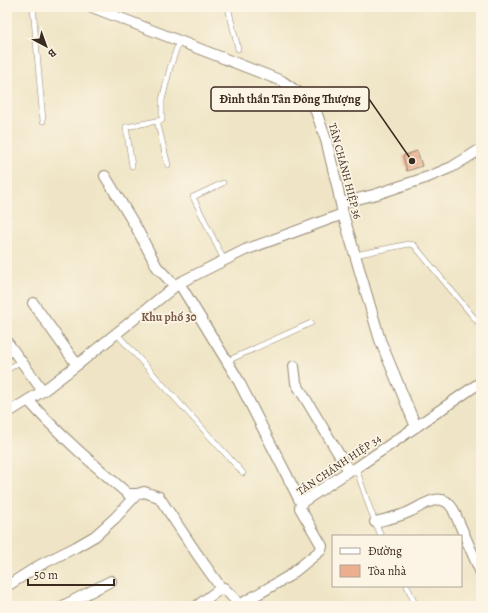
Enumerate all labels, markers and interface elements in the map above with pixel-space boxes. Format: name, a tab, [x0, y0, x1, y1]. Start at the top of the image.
north arrow	[26, 26, 66, 66]
text: B	[45, 45, 60, 61]
callout: Đình thần Tân Đông Thượng	[211, 87, 369, 111]
text: Đình thần Tân Đông Thượng	[219, 91, 361, 107]
street label: TÂN CHÁNH HIỆP 36	[325, 121, 365, 221]
district label: Khu phố 30	[141, 309, 197, 325]
street label: TÂN CHÁNH HIỆP 34	[294, 431, 384, 499]
legend	[332, 535, 462, 587]
text: Đường	[368, 543, 402, 559]
scale bar	[28, 561, 114, 587]
text: Tòa nhà	[368, 563, 407, 579]
text: 50 m	[34, 567, 58, 583]

